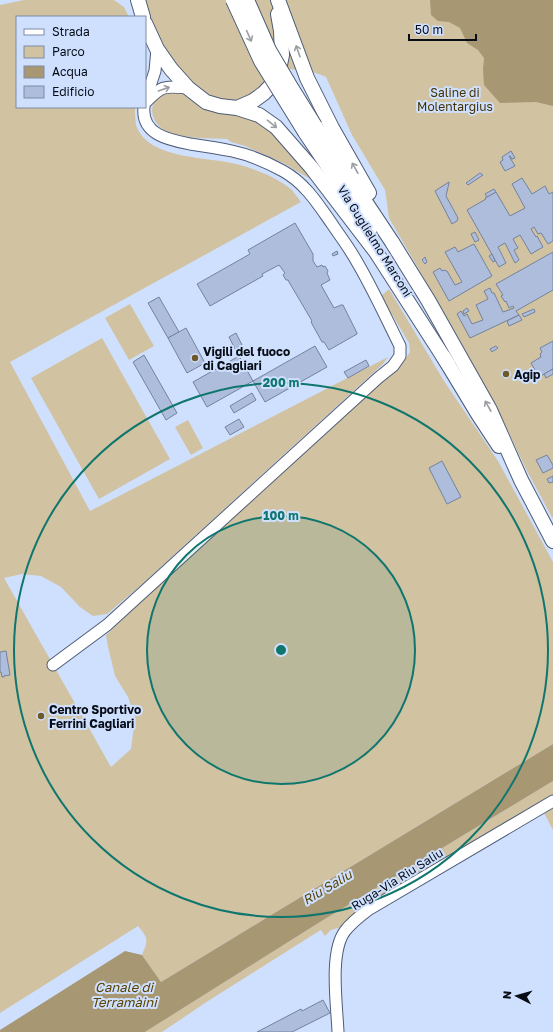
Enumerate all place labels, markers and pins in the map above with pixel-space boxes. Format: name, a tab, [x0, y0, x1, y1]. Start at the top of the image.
place label: Vigili del fuoco di Cagliari	[203, 344, 290, 373]
marker: Vigili del fuoco di Cagliari	[190, 353, 200, 363]
place label: Agip	[514, 367, 541, 382]
marker: Agip	[501, 369, 511, 379]
centre of rings	[274, 643, 288, 657]
place label: Centro Sportivo Ferrini Cagliari	[49, 702, 141, 731]
marker: Centro Sportivo Ferrini Cagliari	[36, 711, 46, 721]

